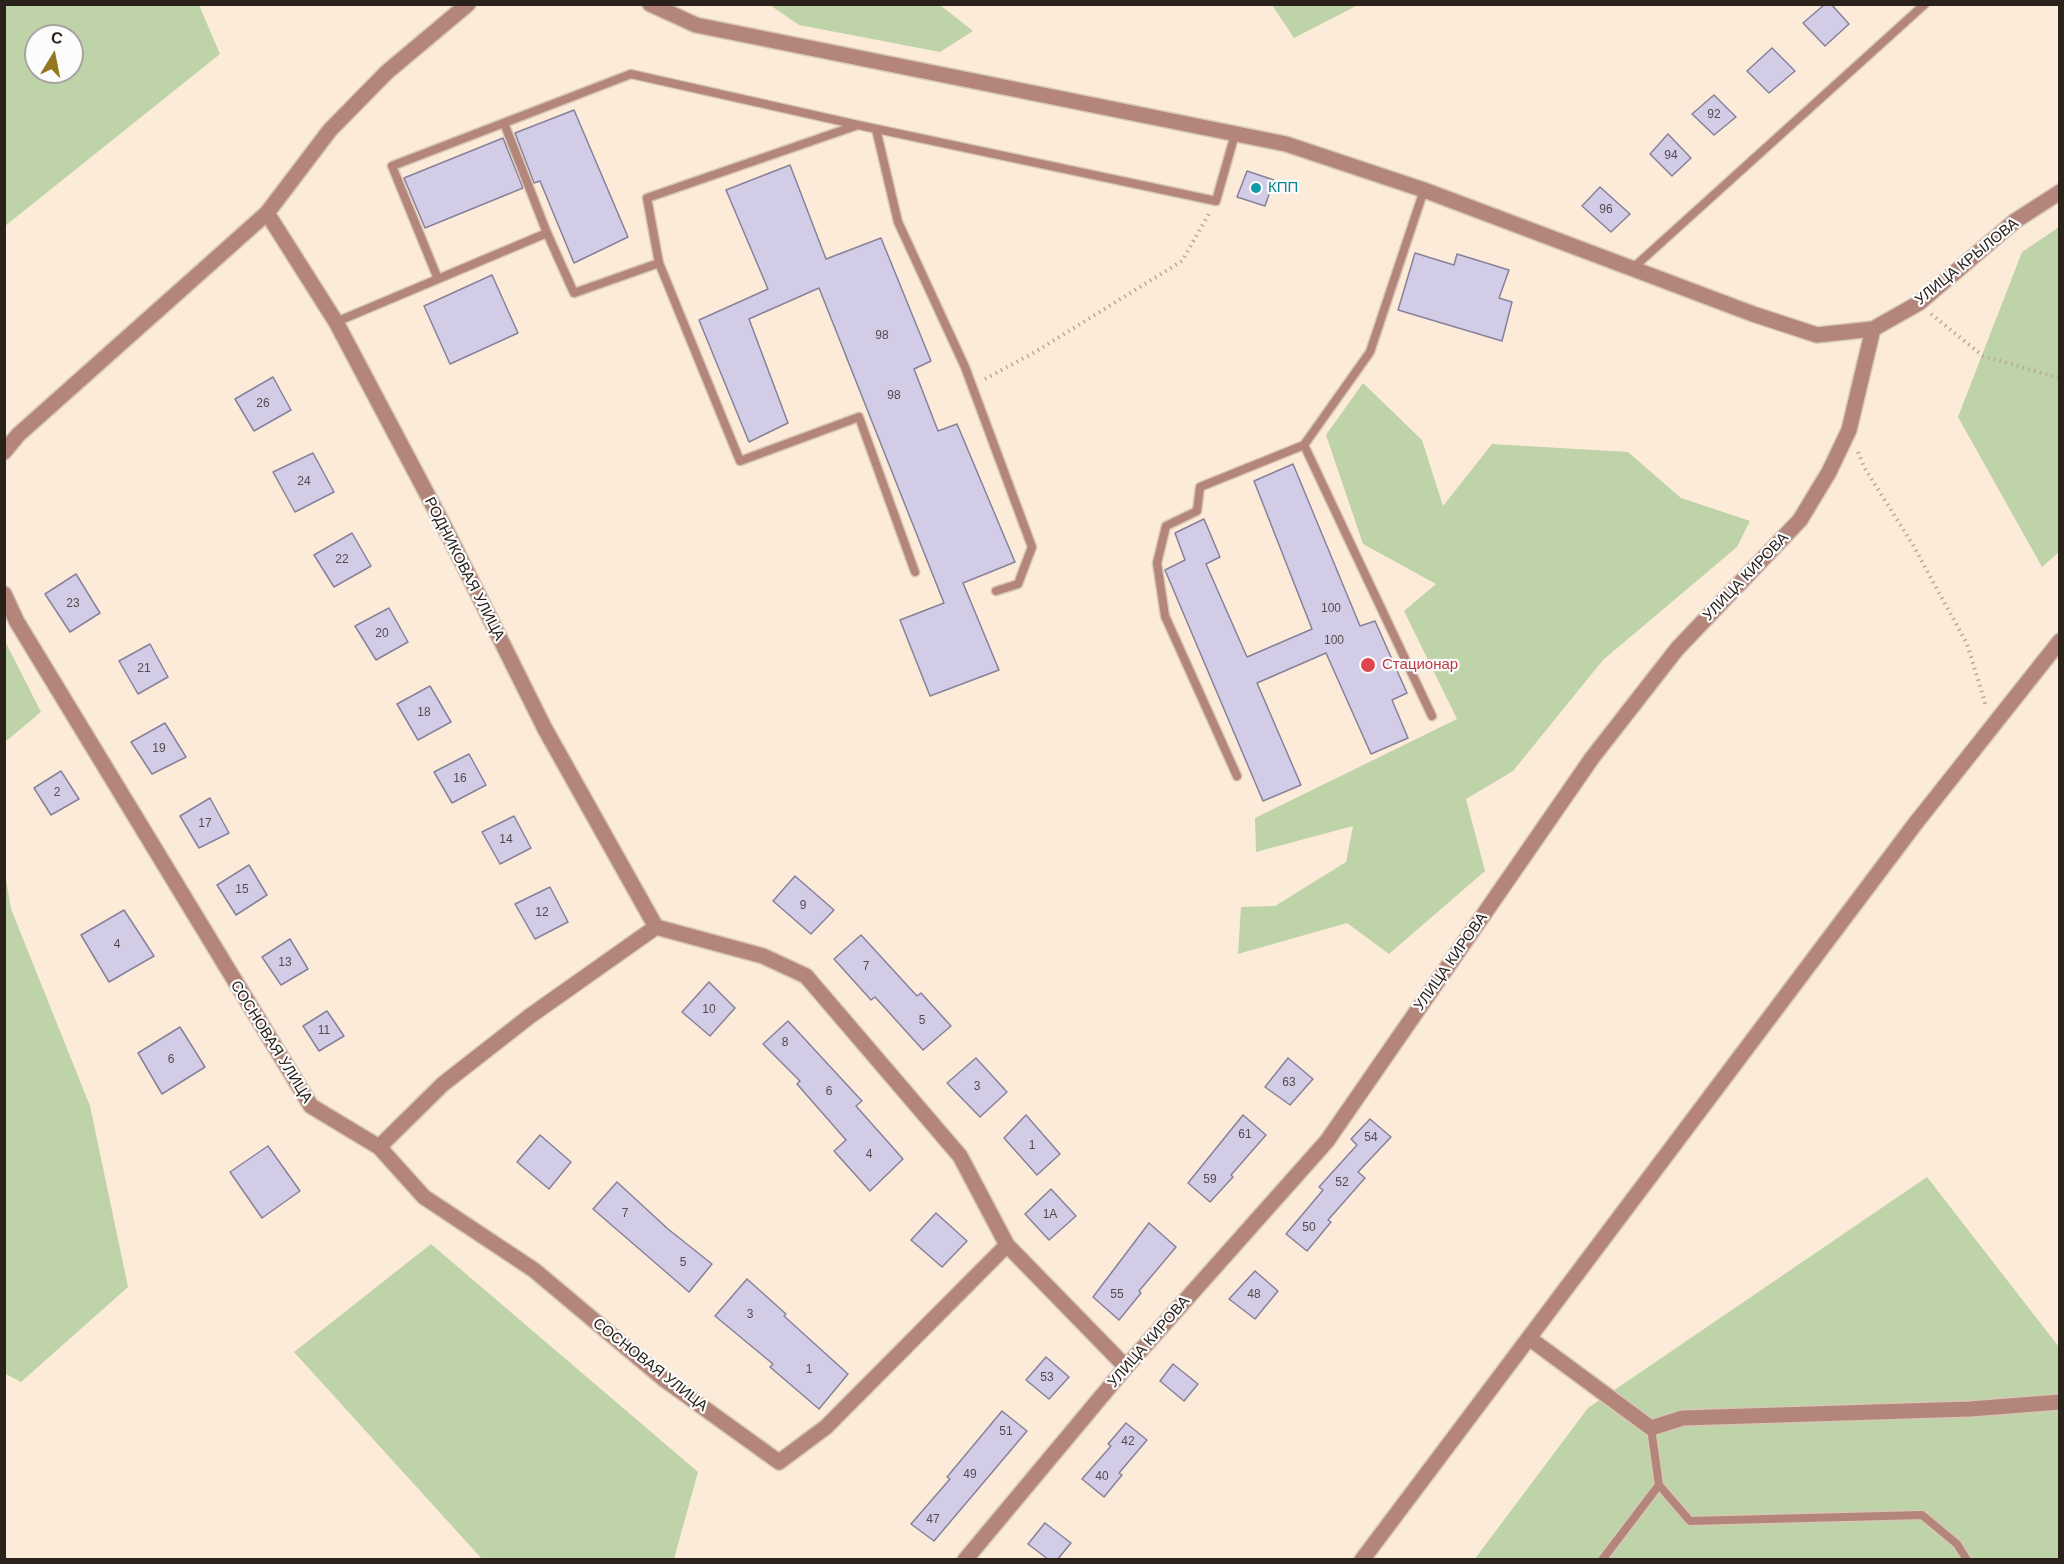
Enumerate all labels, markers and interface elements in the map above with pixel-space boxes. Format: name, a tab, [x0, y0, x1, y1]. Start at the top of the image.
north arrow	[24, 24, 84, 84]
text: С	[50, 28, 64, 47]
house number: 92	[1707, 108, 1721, 122]
house number: 94	[1664, 149, 1678, 163]
place label: КПП	[1268, 179, 1298, 197]
marker: КПП	[1249, 181, 1263, 195]
house number: 96	[1599, 203, 1613, 217]
street label: УЛИЦА КРЫЛОВА	[1912, 215, 2022, 309]
house number: 98	[875, 329, 889, 343]
house number: 98	[887, 389, 901, 403]
house number: 26	[256, 397, 270, 411]
house number: 24	[297, 475, 311, 489]
street label: РОДНИКОВАЯ УЛИЦА	[420, 494, 508, 644]
street label: УЛИЦА КИРОВА	[1699, 529, 1793, 625]
house number: 22	[335, 553, 349, 567]
house number: 23	[66, 597, 80, 611]
house number: 100	[1321, 602, 1341, 616]
house number: 20	[375, 627, 389, 641]
house number: 100	[1324, 634, 1344, 648]
marker: Стационар	[1359, 656, 1377, 674]
place label: Стационар	[1382, 656, 1458, 674]
house number: 21	[137, 662, 151, 676]
house number: 18	[417, 706, 431, 720]
house number: 19	[152, 742, 166, 756]
house number: 16	[453, 772, 467, 786]
house number: 2	[54, 786, 60, 800]
house number: 17	[198, 817, 212, 831]
house number: 14	[499, 833, 513, 847]
house number: 15	[235, 883, 249, 897]
house number: 9	[800, 899, 806, 913]
house number: 12	[535, 906, 549, 920]
street label: УЛИЦА КИРОВА	[1411, 910, 1491, 1014]
house number: 4	[114, 938, 120, 952]
house number: 13	[278, 956, 292, 970]
house number: 7	[863, 960, 869, 974]
street label: СОСНОВАЯ УЛИЦА	[226, 978, 316, 1106]
house number: 10	[702, 1003, 716, 1017]
house number: 5	[919, 1014, 925, 1028]
house number: 11	[318, 1024, 330, 1038]
house number: 8	[782, 1036, 788, 1050]
house number: 6	[168, 1053, 174, 1067]
house number: 63	[1282, 1076, 1296, 1090]
house number: 3	[974, 1080, 980, 1094]
house number: 6	[826, 1085, 832, 1099]
house number: 61	[1238, 1128, 1252, 1142]
house number: 54	[1364, 1131, 1378, 1145]
house number: 1	[1029, 1139, 1035, 1153]
house number: 4	[866, 1148, 872, 1162]
house number: 59	[1203, 1173, 1217, 1187]
house number: 52	[1335, 1176, 1349, 1190]
house number: 7	[622, 1207, 628, 1221]
house number: 1А	[1043, 1208, 1057, 1222]
house number: 50	[1302, 1221, 1316, 1235]
house number: 5	[680, 1256, 686, 1270]
house number: 55	[1110, 1288, 1124, 1302]
house number: 48	[1247, 1288, 1261, 1302]
street label: УЛИЦА КИРОВА	[1104, 1293, 1194, 1391]
house number: 3	[747, 1308, 753, 1322]
street label: СОСНОВАЯ УЛИЦА	[589, 1315, 711, 1415]
house number: 1	[806, 1363, 812, 1377]
house number: 53	[1040, 1371, 1054, 1385]
house number: 51	[999, 1425, 1013, 1439]
house number: 42	[1121, 1435, 1135, 1449]
house number: 49	[963, 1468, 977, 1482]
house number: 40	[1095, 1470, 1109, 1484]
house number: 47	[926, 1513, 940, 1527]

